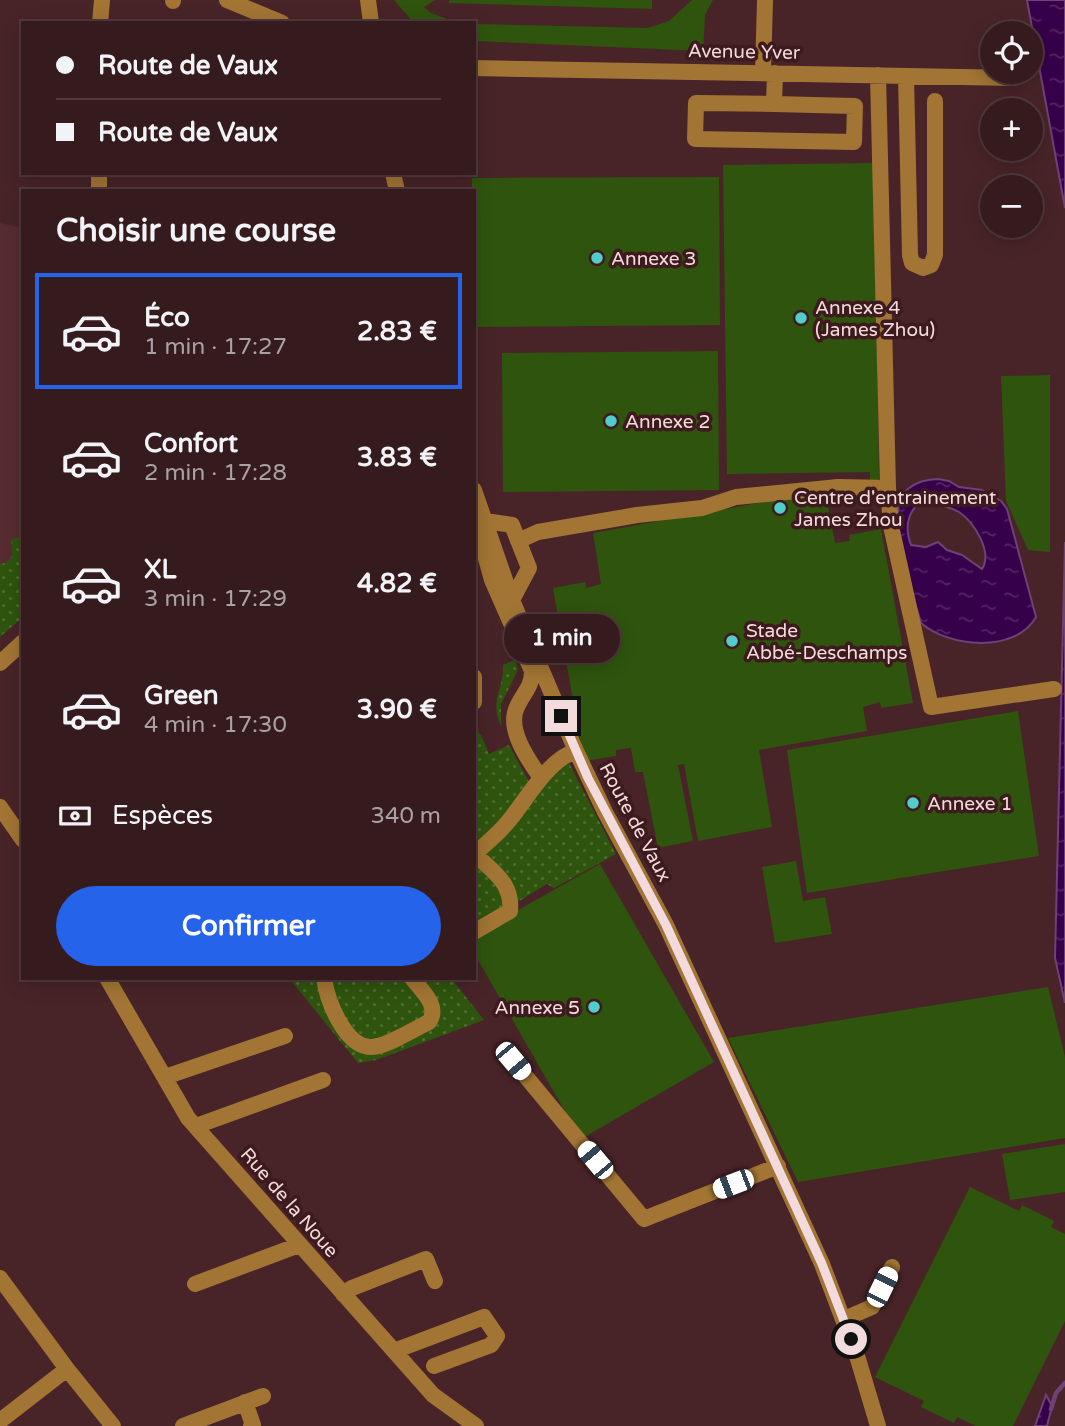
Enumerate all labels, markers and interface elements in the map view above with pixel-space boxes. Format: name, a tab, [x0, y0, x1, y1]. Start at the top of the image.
map controls	[980, 21, 1043, 238]
button: locate	[980, 21, 1043, 84]
street label: Avenue Yver	[688, 40, 801, 64]
text: Route de Vaux	[98, 50, 278, 81]
button: +	[980, 98, 1043, 161]
text: Route de Vaux	[98, 117, 278, 148]
button: −	[980, 175, 1043, 238]
text: Choisir une course	[56, 212, 336, 250]
place label: Annexe 3	[611, 248, 697, 270]
marker: Annexe 3	[589, 250, 605, 266]
place label: Annexe 4 (James Zhou)	[815, 297, 935, 341]
icon: car	[60, 300, 123, 363]
text: Éco	[144, 302, 190, 333]
marker: Annexe 4 (James Zhou)	[793, 310, 809, 326]
text: 2.83 €	[357, 316, 437, 347]
text: 1 min · 17:27	[144, 333, 287, 361]
place label: Annexe 2	[625, 411, 711, 433]
marker: Annexe 2	[603, 413, 619, 429]
icon: car	[60, 426, 123, 489]
text: Confort	[144, 428, 238, 459]
text: 3.83 €	[357, 442, 437, 473]
text: 2 min · 17:28	[144, 459, 287, 487]
place label: Centre d'entrainement James Zhou	[794, 487, 996, 531]
marker: Centre d'entrainement James Zhou	[772, 500, 788, 516]
icon: car	[60, 552, 123, 615]
text: XL	[144, 554, 176, 585]
text: 4.82 €	[357, 568, 437, 599]
text: 3 min · 17:29	[144, 585, 287, 613]
callout: 1 min	[503, 614, 619, 664]
place label: Stade Abbé-Deschamps	[746, 620, 907, 664]
text: 1 min	[531, 624, 593, 652]
marker: Stade Abbé-Deschamps	[724, 633, 740, 649]
icon: car	[60, 678, 123, 741]
text: Green	[144, 680, 219, 711]
text: 3.90 €	[357, 694, 437, 725]
route end	[545, 700, 577, 732]
text: 4 min · 17:30	[144, 711, 287, 739]
street label: Route de Vaux	[595, 759, 676, 886]
place label: Annexe 1	[927, 793, 1013, 815]
marker: Annexe 1	[905, 795, 921, 811]
icon: cash	[56, 797, 94, 835]
text: Espèces	[112, 800, 213, 831]
text: 340 m	[371, 802, 441, 830]
button: Confirmer	[56, 886, 441, 966]
place label: Annexe 5	[494, 997, 580, 1019]
marker: Annexe 5	[586, 999, 602, 1015]
car	[492, 1038, 535, 1084]
car	[574, 1137, 617, 1183]
street label: Rue de la Noue	[236, 1143, 343, 1262]
car	[710, 1167, 757, 1201]
car	[864, 1264, 901, 1310]
route start	[835, 1323, 867, 1355]

